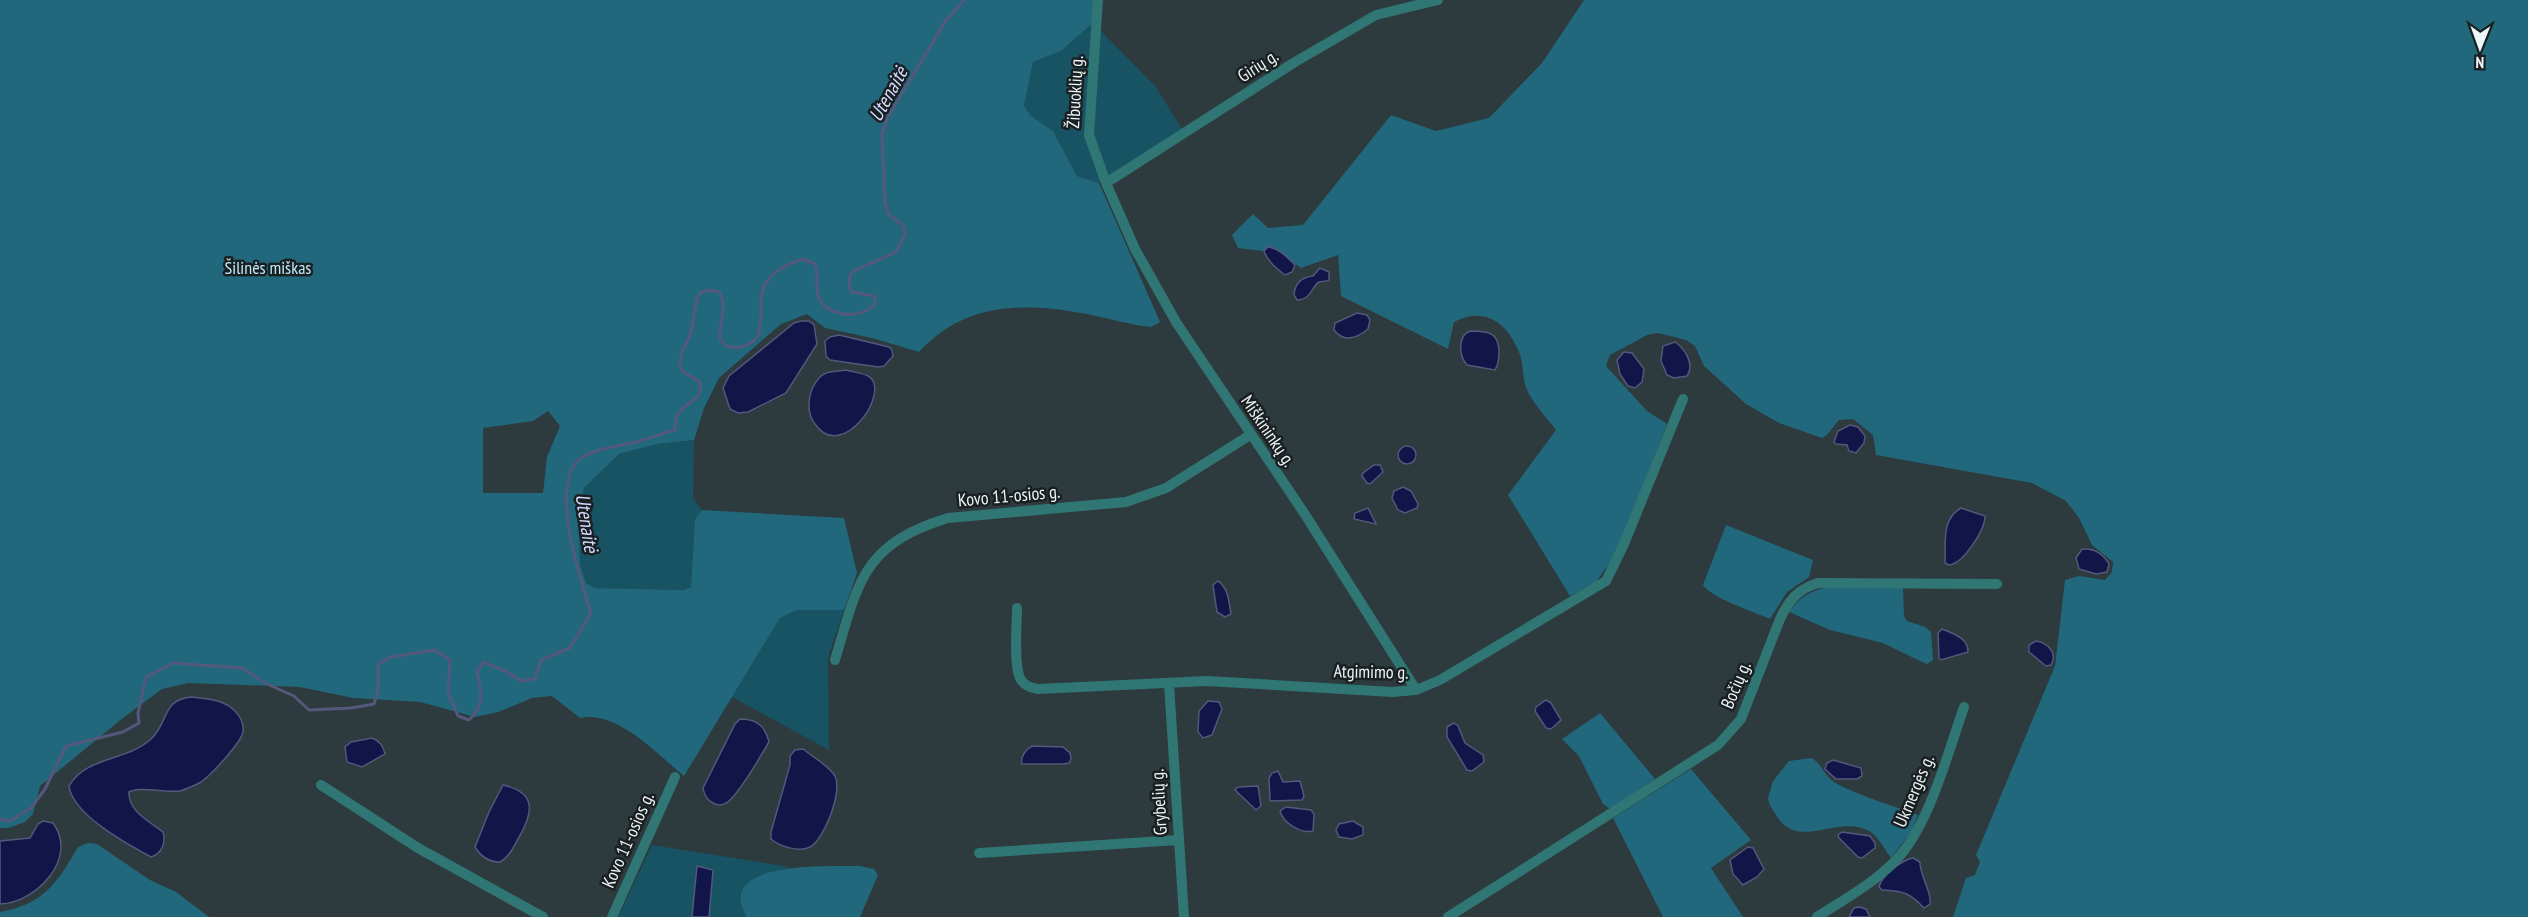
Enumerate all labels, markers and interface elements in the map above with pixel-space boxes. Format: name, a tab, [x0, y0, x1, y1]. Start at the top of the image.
north arrow	[2450, 18, 2510, 78]
street label: Girių g.	[1233, 44, 1283, 87]
text: N	[2475, 53, 2484, 73]
street label: Žibuoklių g.	[1061, 55, 1088, 129]
water label: Utenaitė	[862, 60, 914, 126]
park label: Šilinės miškas	[225, 256, 311, 279]
street label: Miškininkų g.	[1236, 390, 1301, 471]
street label: Kovo 11-osios g.	[957, 480, 1061, 511]
water label: Utenaitė	[570, 492, 605, 556]
street label: Bočių g.	[1715, 658, 1756, 712]
street label: Atgimimo g.	[1333, 659, 1409, 684]
street label: Ukmergės g.	[1888, 751, 1939, 831]
street label: Grybelių g.	[1145, 768, 1172, 836]
street label: Kovo 11-osios g.	[596, 788, 659, 891]

